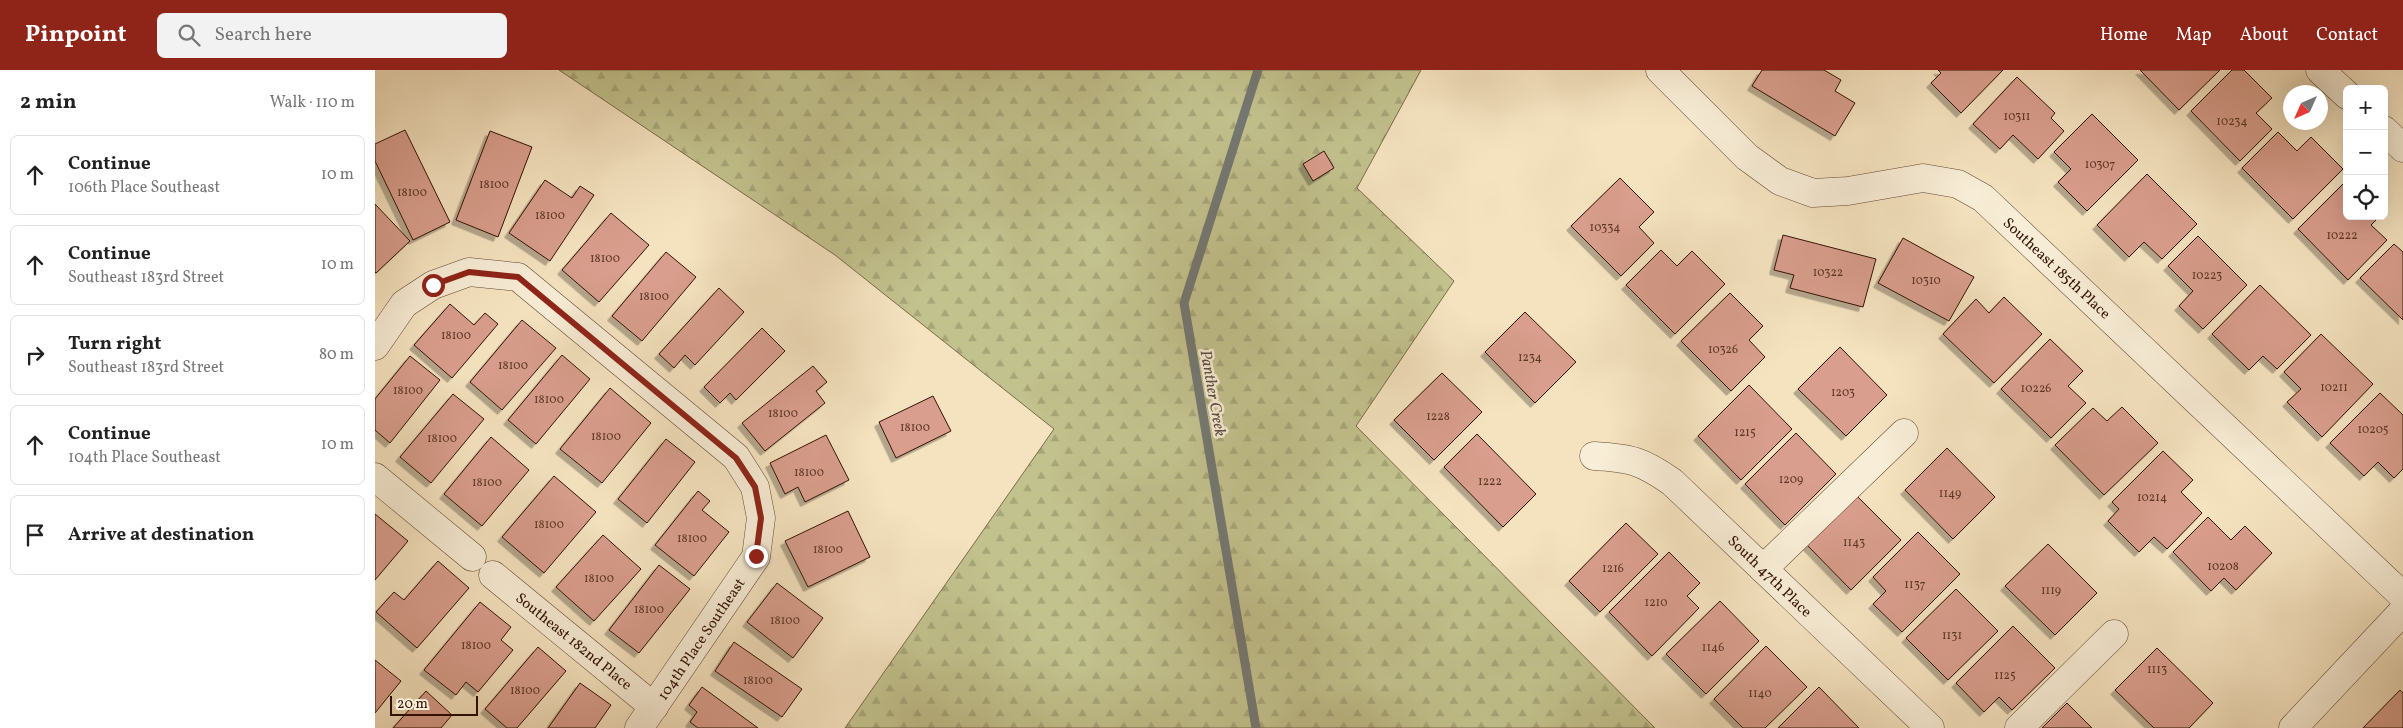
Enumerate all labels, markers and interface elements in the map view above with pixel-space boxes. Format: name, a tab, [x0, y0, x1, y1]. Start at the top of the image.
search box	[157, 13, 507, 58]
text: Pinpoint	[25, 18, 127, 52]
icon: search	[175, 21, 203, 49]
text: Search here	[215, 22, 312, 48]
text: Home	[2100, 23, 2148, 48]
text: Map	[2176, 23, 2212, 48]
text: About	[2240, 23, 2288, 48]
text: Contact	[2316, 23, 2378, 48]
north arrow	[2283, 85, 2328, 130]
map controls	[2343, 85, 2388, 220]
button: +	[2343, 85, 2388, 130]
text: 2 min	[20, 88, 77, 117]
text: Walk · 110 m	[270, 92, 355, 114]
house number: 10311	[2003, 109, 2031, 125]
house number: 10234	[2216, 114, 2248, 130]
button: −	[2343, 130, 2388, 175]
text: Continue	[68, 151, 151, 177]
house number: 10307	[2085, 157, 2115, 173]
icon: ahead	[21, 161, 49, 189]
text: 10 m	[321, 164, 354, 186]
button: locate	[2343, 175, 2388, 220]
text: 106th Place Southeast	[68, 177, 220, 199]
house number: 18100	[479, 177, 509, 193]
house number: 18100	[397, 185, 427, 201]
house number: 18100	[535, 208, 565, 224]
street label: Southeast 185th Place	[1997, 214, 2114, 325]
house number: 10334	[1590, 220, 1620, 236]
house number: 10222	[2326, 228, 2358, 244]
text: Continue	[68, 241, 151, 267]
icon: ahead	[21, 251, 49, 279]
house number: 18100	[590, 251, 620, 267]
text: 10 m	[321, 254, 354, 276]
house number: 10322	[1813, 265, 1843, 281]
text: Southeast 183rd Street	[68, 267, 224, 289]
house number: 10223	[2192, 268, 2222, 284]
house number: 10310	[1911, 273, 1941, 289]
route start	[422, 274, 445, 297]
house number: 18100	[639, 289, 669, 305]
house number: 18100	[441, 328, 471, 344]
text: Turn right	[68, 331, 161, 357]
icon: right	[21, 341, 49, 369]
house number: 10326	[1708, 342, 1738, 358]
text: 80 m	[319, 344, 354, 366]
water label: Panther Creek	[1194, 348, 1231, 439]
house number: 1234	[1518, 350, 1542, 366]
text: Southeast 183rd Street	[68, 357, 224, 379]
house number: 18100	[498, 358, 528, 374]
house number: 10211	[2320, 380, 2348, 396]
house number: 10226	[2021, 381, 2051, 397]
house number: 18100	[393, 383, 423, 399]
house number: 1203	[1831, 385, 1855, 401]
house number: 18100	[534, 392, 564, 408]
house number: 18100	[768, 406, 798, 422]
house number: 1228	[1426, 409, 1450, 425]
house number: 18100	[900, 420, 930, 436]
text: Continue	[68, 421, 151, 447]
house number: 10205	[2357, 422, 2389, 438]
house number: 1215	[1734, 425, 1756, 441]
house number: 18100	[591, 429, 621, 445]
icon: ahead	[21, 431, 49, 459]
house number: 18100	[427, 431, 457, 447]
text: 10 m	[321, 434, 354, 456]
text: 104th Place Southeast	[68, 447, 221, 469]
house number: 18100	[794, 465, 824, 481]
house number: 1209	[1779, 472, 1803, 488]
house number: 1222	[1478, 474, 1502, 490]
house number: 18100	[472, 475, 502, 491]
house number: 1149	[1939, 486, 1961, 502]
house number: 10214	[2137, 490, 2167, 506]
house number: 18100	[534, 517, 564, 533]
icon: arrive	[21, 521, 49, 549]
text: Arrive at destination	[68, 522, 254, 548]
house number: 18100	[677, 531, 707, 547]
street label: South 47th Place	[1722, 531, 1816, 623]
house number: 1143	[1843, 535, 1865, 551]
house number: 18100	[813, 542, 843, 558]
route end	[745, 545, 768, 568]
house number: 10208	[2207, 559, 2239, 575]
house number: 1216	[1602, 561, 1624, 577]
house number: 18100	[584, 571, 614, 587]
street label: 104th Place Southeast	[653, 575, 751, 705]
house number: 1137	[1904, 577, 1926, 593]
house number: 1119	[2041, 583, 2061, 599]
street label: Southeast 182nd Place	[510, 589, 636, 696]
house number: 1210	[1645, 595, 1667, 611]
house number: 18100	[634, 602, 664, 618]
house number: 18100	[770, 613, 800, 629]
house number: 1131	[1942, 628, 1962, 644]
house number: 18100	[461, 638, 491, 654]
house number: 1146	[1702, 640, 1724, 656]
house number: 1113	[2147, 662, 2167, 678]
house number: 1125	[1994, 668, 2016, 684]
house number: 18100	[743, 673, 773, 689]
house number: 18100	[510, 683, 540, 699]
house number: 1140	[1748, 686, 1772, 702]
scale bar	[390, 693, 477, 716]
text: 20 m	[397, 695, 428, 714]

